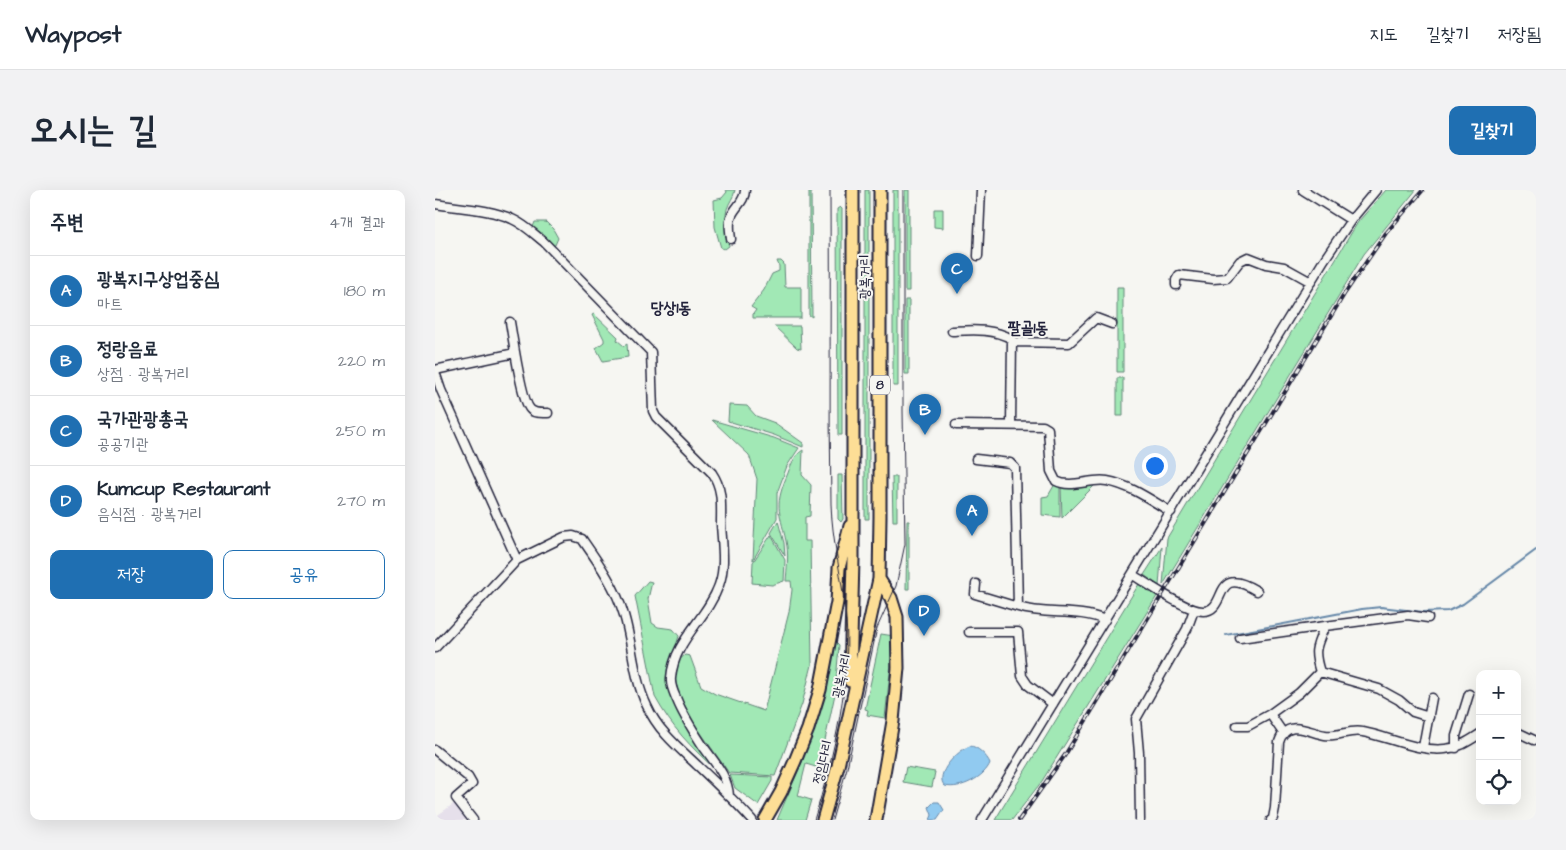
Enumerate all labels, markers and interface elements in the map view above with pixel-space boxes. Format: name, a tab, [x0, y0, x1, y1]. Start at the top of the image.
text: Waypost	[25, 18, 122, 52]
text: 지도	[1369, 22, 1398, 47]
text: 길찾기	[1426, 22, 1470, 47]
text: 저장됨	[1498, 22, 1541, 47]
text: 오시는 길	[30, 106, 157, 155]
button: 길찾기	[1449, 106, 1536, 155]
text: 주변	[50, 208, 84, 237]
text: 4개 결과	[329, 212, 385, 234]
pin: C	[941, 253, 973, 294]
street label: 광복거리	[855, 254, 875, 300]
text: 광복지구상업중심	[97, 266, 219, 293]
text: A	[61, 280, 71, 302]
text: 180 m	[344, 280, 385, 302]
text: 마트	[97, 293, 123, 315]
district label: 당상1동	[651, 297, 691, 319]
district label: 팔골1동	[1008, 317, 1048, 339]
text: 정랑음료	[97, 336, 158, 363]
text: B	[60, 350, 72, 372]
text: 220 m	[338, 350, 385, 372]
text: 상점 · 광복거리	[97, 363, 189, 385]
road number: 8	[870, 376, 890, 394]
pin: B	[909, 394, 941, 435]
text: 국가관광총국	[97, 406, 189, 433]
text: C	[60, 420, 72, 442]
text: 250 m	[336, 420, 385, 442]
text: 공공기관	[97, 433, 149, 455]
your location	[1142, 453, 1168, 479]
text: Kumcup Restaurant	[97, 476, 271, 503]
text: D	[61, 490, 71, 512]
text: 270 m	[337, 490, 385, 512]
pin: A	[956, 495, 988, 536]
text: 음식점 · 광복거리	[97, 503, 202, 525]
button: 저장	[50, 550, 213, 599]
button: 공유	[223, 550, 385, 599]
pin: D	[908, 595, 940, 636]
street label: 광복거리	[828, 652, 856, 700]
map controls	[1476, 670, 1521, 805]
button: +	[1476, 670, 1521, 715]
button: −	[1476, 715, 1521, 760]
street label: 정임다리	[808, 738, 838, 786]
button: locate	[1476, 760, 1521, 805]

